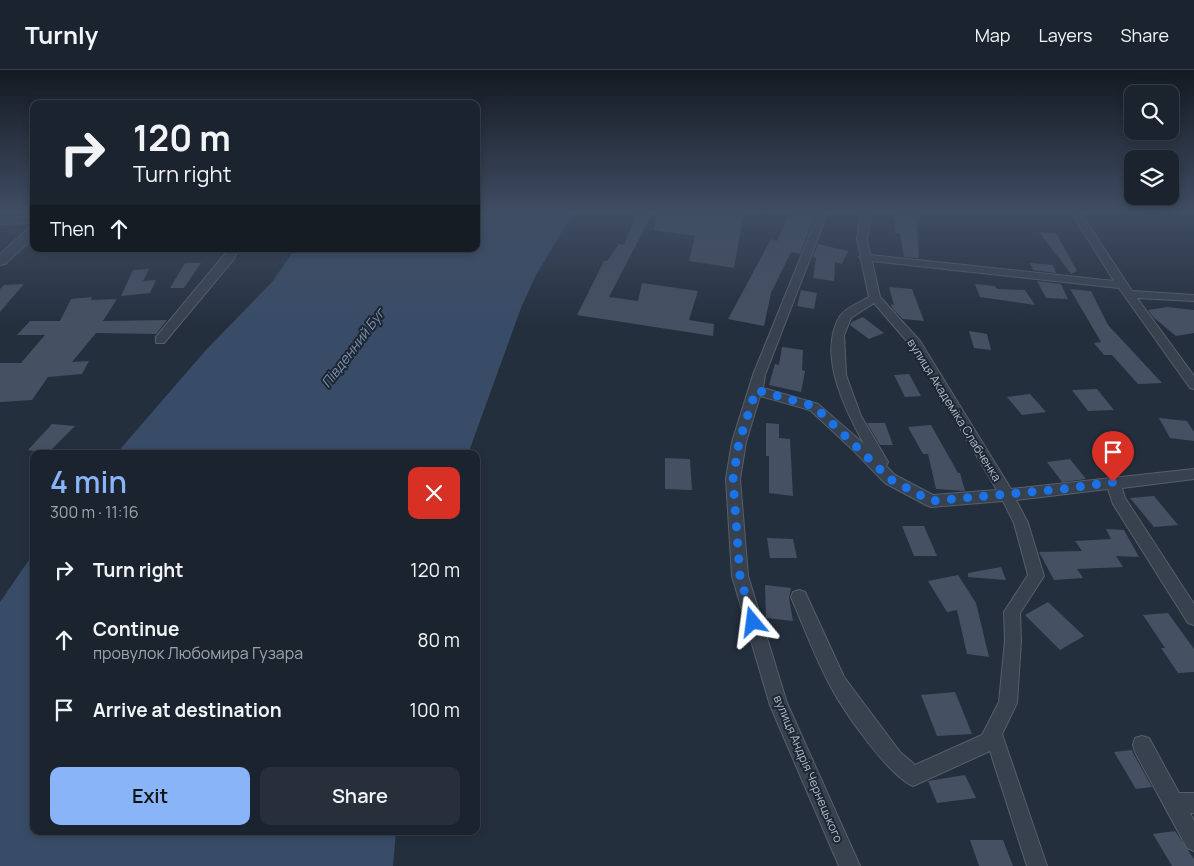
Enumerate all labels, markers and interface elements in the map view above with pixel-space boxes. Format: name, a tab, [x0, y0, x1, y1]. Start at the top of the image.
text: Turnly	[25, 18, 98, 51]
text: Map	[975, 23, 1010, 47]
text: Layers	[1038, 23, 1092, 47]
text: Share	[1120, 23, 1169, 47]
map controls	[1124, 85, 1179, 205]
button: search	[1124, 85, 1179, 140]
text: 120 m	[133, 114, 231, 162]
icon: right	[50, 120, 115, 185]
button: layers	[1124, 150, 1179, 205]
text: Turn right	[133, 159, 231, 189]
icon: ahead	[105, 215, 133, 243]
text: Then	[50, 216, 95, 242]
water label: Південний Буг	[317, 302, 390, 391]
street label: вулиця Академіка Слабченка	[903, 335, 1005, 484]
pin	[1092, 431, 1134, 482]
icon: arrive	[1099, 438, 1127, 466]
text: 4 min	[50, 461, 127, 502]
button: close	[408, 467, 460, 519]
text: 300 m · 11:16	[50, 501, 139, 523]
icon: right	[50, 556, 78, 584]
text: Turn right	[93, 557, 183, 583]
text: 120 m	[410, 557, 460, 583]
position arrow	[726, 595, 778, 647]
text: Continue	[93, 616, 179, 642]
icon: ahead	[50, 626, 78, 654]
text: 80 m	[417, 627, 460, 653]
text: провулок Любомира Гузара	[93, 642, 303, 664]
street label: вулиця Андрія Чернецького	[770, 692, 847, 845]
icon: arrive	[50, 696, 78, 724]
text: Arrive at destination	[93, 697, 282, 723]
text: 100 m	[409, 697, 460, 723]
button: Exit	[50, 767, 250, 825]
button: Share	[260, 767, 460, 825]

